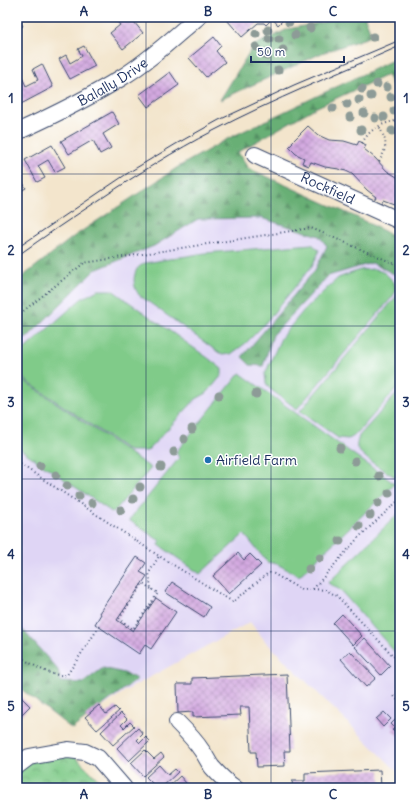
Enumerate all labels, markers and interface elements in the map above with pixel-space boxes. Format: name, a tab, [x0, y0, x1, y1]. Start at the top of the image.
text: A	[80, 3, 89, 20]
text: B	[204, 3, 213, 20]
text: C	[329, 3, 338, 20]
scale bar	[251, 38, 344, 64]
text: 50 m	[257, 44, 286, 59]
street label: Balally Drive	[74, 54, 151, 110]
text: 1	[8, 90, 14, 107]
text: 1	[403, 90, 409, 107]
street label: Rockfield	[298, 168, 358, 208]
text: 2	[7, 242, 15, 259]
text: 2	[402, 242, 410, 259]
text: 3	[7, 394, 15, 411]
text: 3	[402, 394, 410, 411]
place label: Airfield Farm	[216, 451, 297, 469]
marker: Airfield Farm	[203, 455, 213, 465]
text: 4	[7, 546, 15, 563]
text: 4	[402, 546, 410, 563]
text: 5	[7, 698, 15, 715]
text: 5	[402, 698, 410, 715]
text: A	[80, 786, 89, 803]
text: B	[204, 786, 213, 803]
text: C	[329, 786, 338, 803]

